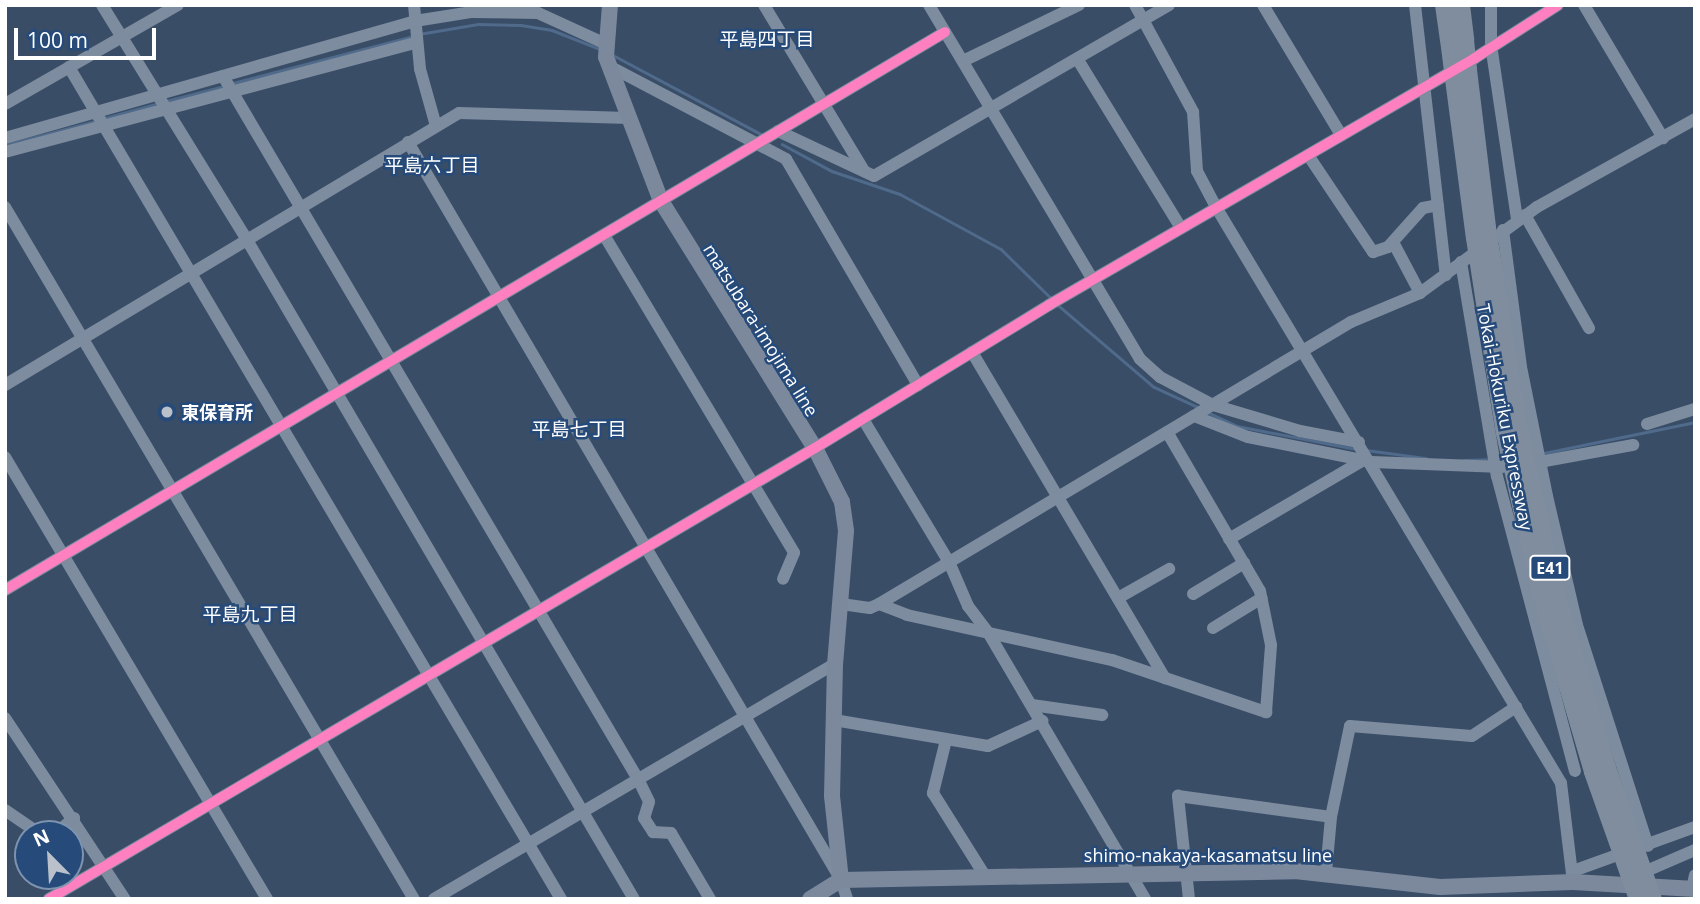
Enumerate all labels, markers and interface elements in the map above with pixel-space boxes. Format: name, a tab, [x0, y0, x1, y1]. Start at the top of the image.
scale bar	[18, 14, 159, 58]
text: 100 m	[27, 26, 88, 54]
district label: 平島四丁目	[720, 29, 814, 51]
district label: 平島六丁目	[385, 155, 479, 177]
street label: matsubara-imojima line	[699, 240, 823, 420]
street label: Tokai-Hokuriku Expressway	[1472, 302, 1538, 532]
place label: 東保育所	[181, 401, 253, 423]
marker: 東保育所	[159, 404, 175, 420]
district label: 平島七丁目	[532, 419, 626, 441]
road number: E41	[1529, 555, 1571, 580]
district label: 平島九丁目	[203, 604, 297, 626]
north arrow	[14, 820, 84, 890]
text: N	[29, 823, 54, 853]
street label: shimo-nakaya-kasamatsu line	[1084, 844, 1332, 866]

